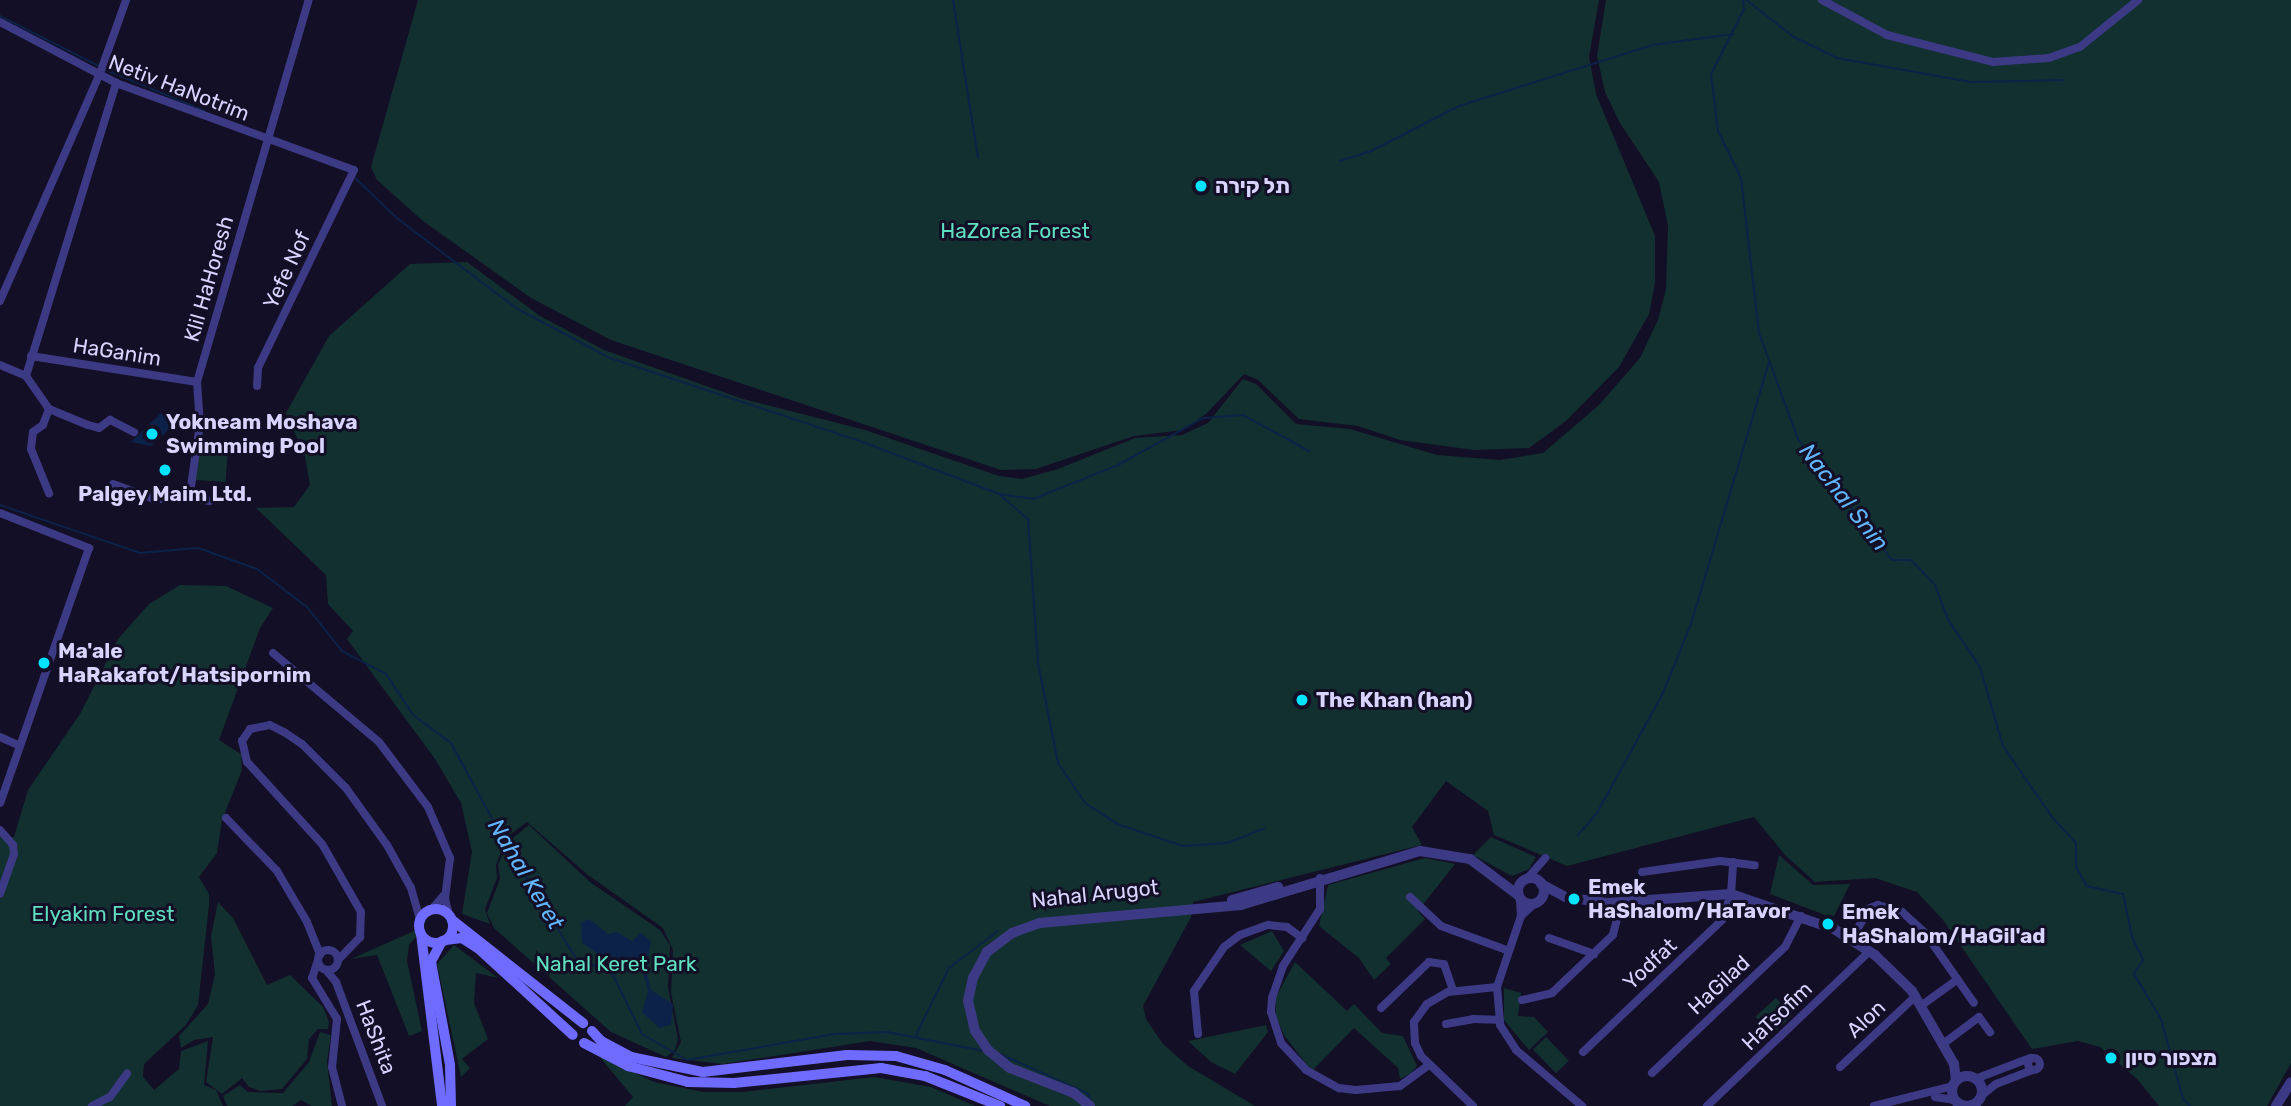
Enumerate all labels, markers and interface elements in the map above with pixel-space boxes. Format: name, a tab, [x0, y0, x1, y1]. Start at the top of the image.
street label: Netiv HaNotrim	[105, 49, 253, 127]
place label: תל קירה	[1215, 173, 1290, 199]
marker: תל קירה	[1193, 178, 1209, 194]
street label: Klil HaHoresh	[179, 213, 239, 345]
park label: HaZorea Forest	[940, 218, 1090, 244]
street label: Yefe Nof	[258, 227, 316, 313]
street label: HaGanim	[71, 333, 163, 371]
place label: Yokneam Moshava Swimming Pool	[166, 409, 358, 459]
marker: Yokneam Moshava Swimming Pool	[144, 426, 160, 442]
water label: Nachal Snin	[1793, 438, 1895, 556]
marker: Palgey Maim Ltd.	[157, 462, 173, 478]
place label: Palgey Maim Ltd.	[78, 481, 252, 507]
place label: Ma'ale HaRakafot/Hatsipornim	[58, 638, 311, 688]
marker: Ma'ale HaRakafot/Hatsipornim	[36, 655, 52, 671]
place label: The Khan (han)	[1316, 687, 1473, 713]
marker: The Khan (han)	[1294, 692, 1310, 708]
water label: Nahal Keret	[482, 814, 570, 934]
place label: Emek HaShalom/HaTavor	[1588, 874, 1790, 924]
street label: Nahal Arugot	[1030, 875, 1160, 913]
marker: Emek HaShalom/HaTavor	[1566, 891, 1582, 907]
place label: Emek HaShalom/HaGil'ad	[1842, 899, 2046, 949]
park label: Elyakim Forest	[32, 901, 174, 927]
marker: Emek HaShalom/HaGil'ad	[1820, 916, 1836, 932]
street label: Yodfat	[1618, 933, 1682, 995]
street label: HaGilad	[1683, 950, 1755, 1020]
park label: Nahal Keret Park	[535, 951, 697, 977]
street label: HaTsofim	[1737, 976, 1817, 1056]
street label: Alon	[1841, 995, 1891, 1043]
street label: HaShita	[350, 996, 402, 1078]
place label: מצפור סיון	[2125, 1045, 2217, 1071]
marker: מצפור סיון	[2103, 1050, 2119, 1066]

